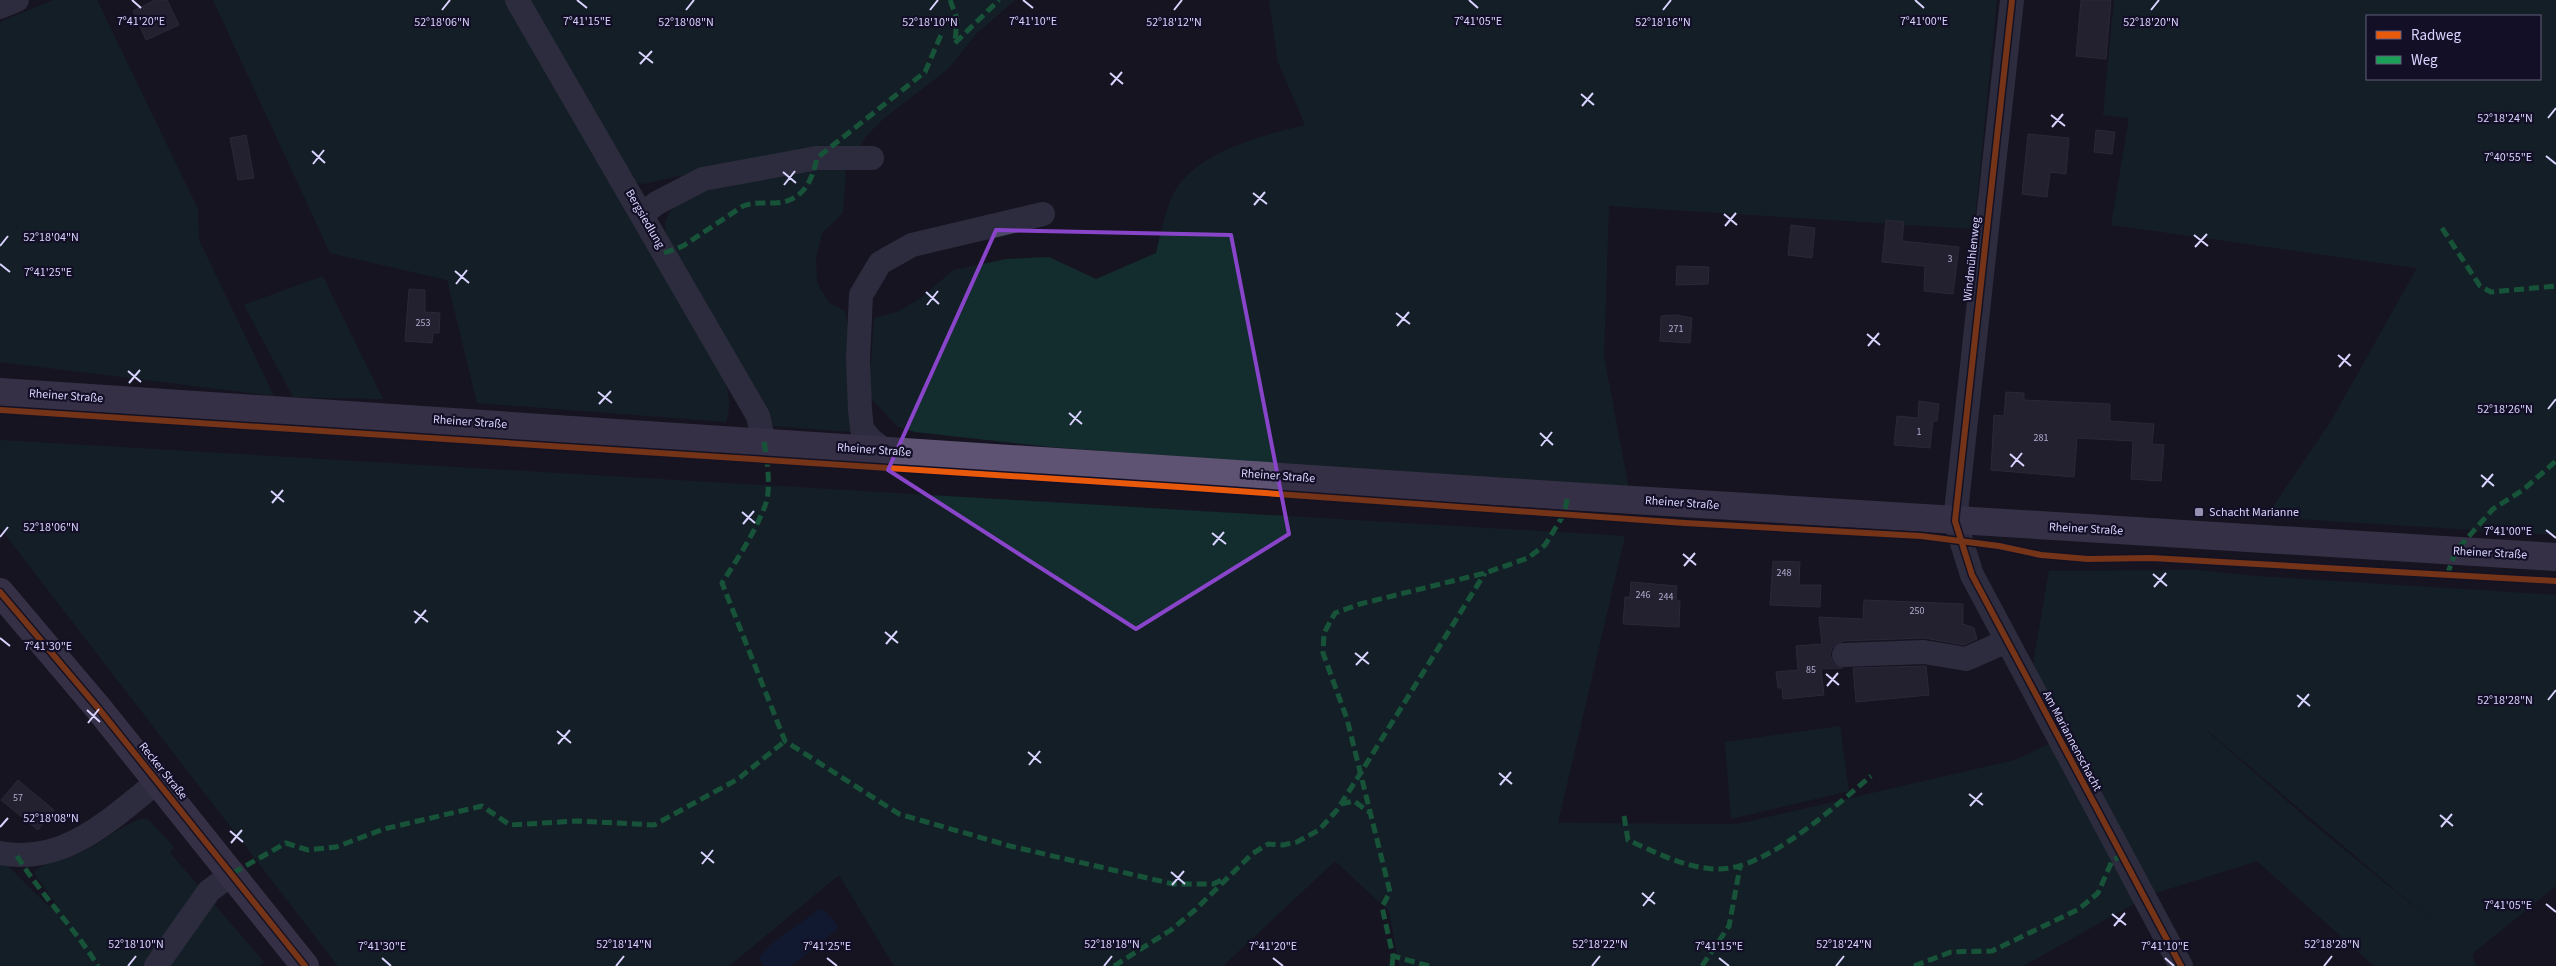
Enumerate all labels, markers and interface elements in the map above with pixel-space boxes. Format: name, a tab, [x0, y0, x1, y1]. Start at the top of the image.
text: 7°41'20"E	[117, 13, 165, 30]
text: 7°41'15"E	[563, 13, 611, 30]
text: 7°41'10"E	[1009, 13, 1057, 30]
text: 7°41'05"E	[1454, 13, 1502, 30]
text: 7°41'00"E	[1900, 13, 1948, 30]
text: 52°18'06"N	[414, 14, 470, 31]
text: 52°18'08"N	[658, 14, 714, 31]
text: 52°18'10"N	[902, 14, 958, 31]
text: 52°18'12"N	[1146, 14, 1202, 31]
text: 52°18'16"N	[1635, 14, 1691, 31]
text: 52°18'20"N	[2123, 14, 2179, 31]
legend	[2366, 15, 2541, 80]
text: Radweg	[2411, 25, 2461, 46]
text: Weg	[2411, 50, 2438, 71]
text: 52°18'24"N	[2477, 110, 2533, 127]
text: 7°40'55"E	[2484, 149, 2532, 166]
street label: Bergsiedlung	[621, 186, 669, 252]
street label: Windmühlenweg	[1959, 216, 1985, 302]
text: 52°18'04"N	[23, 229, 79, 246]
house number: 3	[1948, 252, 1953, 266]
text: 7°41'25"E	[24, 264, 72, 281]
house number: 253	[416, 316, 430, 330]
house number: 271	[1669, 322, 1683, 336]
street label: Rheiner Straße	[28, 385, 104, 407]
text: 52°18'26"N	[2477, 401, 2533, 418]
street label: Rheiner Straße	[432, 411, 508, 433]
house number: 1	[1917, 425, 1922, 439]
house number: 281	[2034, 431, 2048, 445]
street label: Rheiner Straße	[836, 439, 912, 461]
street label: Rheiner Straße	[1240, 465, 1316, 487]
street label: Rheiner Straße	[1644, 492, 1720, 514]
place label: Schacht Marianne	[2209, 504, 2299, 521]
marker: Schacht Marianne	[2193, 506, 2205, 518]
text: 52°18'06"N	[23, 519, 79, 536]
street label: Rheiner Straße	[2048, 519, 2124, 539]
text: 7°41'00"E	[2484, 523, 2532, 540]
street label: Rheiner Straße	[2452, 543, 2528, 563]
house number: 248	[1777, 566, 1791, 580]
house number: 246	[1636, 588, 1650, 602]
house number: 244	[1659, 590, 1673, 604]
house number: 250	[1910, 604, 1924, 618]
text: 7°41'30"E	[24, 638, 72, 655]
house number: 85	[1806, 663, 1816, 677]
street label: Am Mariannenschacht	[2038, 688, 2106, 794]
text: 52°18'28"N	[2477, 692, 2533, 709]
street label: Recker Straße	[135, 739, 191, 803]
house number: 57	[13, 791, 23, 805]
text: 52°18'08"N	[23, 810, 79, 827]
text: 7°41'05"E	[2484, 897, 2532, 914]
text: 52°18'10"N	[108, 936, 164, 953]
text: 52°18'14"N	[596, 936, 652, 953]
text: 52°18'18"N	[1084, 936, 1140, 953]
text: 52°18'22"N	[1572, 936, 1628, 953]
text: 52°18'24"N	[1816, 936, 1872, 953]
text: 52°18'28"N	[2304, 936, 2360, 953]
text: 7°41'30"E	[358, 938, 406, 955]
text: 7°41'25"E	[803, 938, 851, 955]
text: 7°41'20"E	[1249, 938, 1297, 955]
text: 7°41'15"E	[1695, 938, 1743, 955]
text: 7°41'10"E	[2141, 938, 2189, 955]

